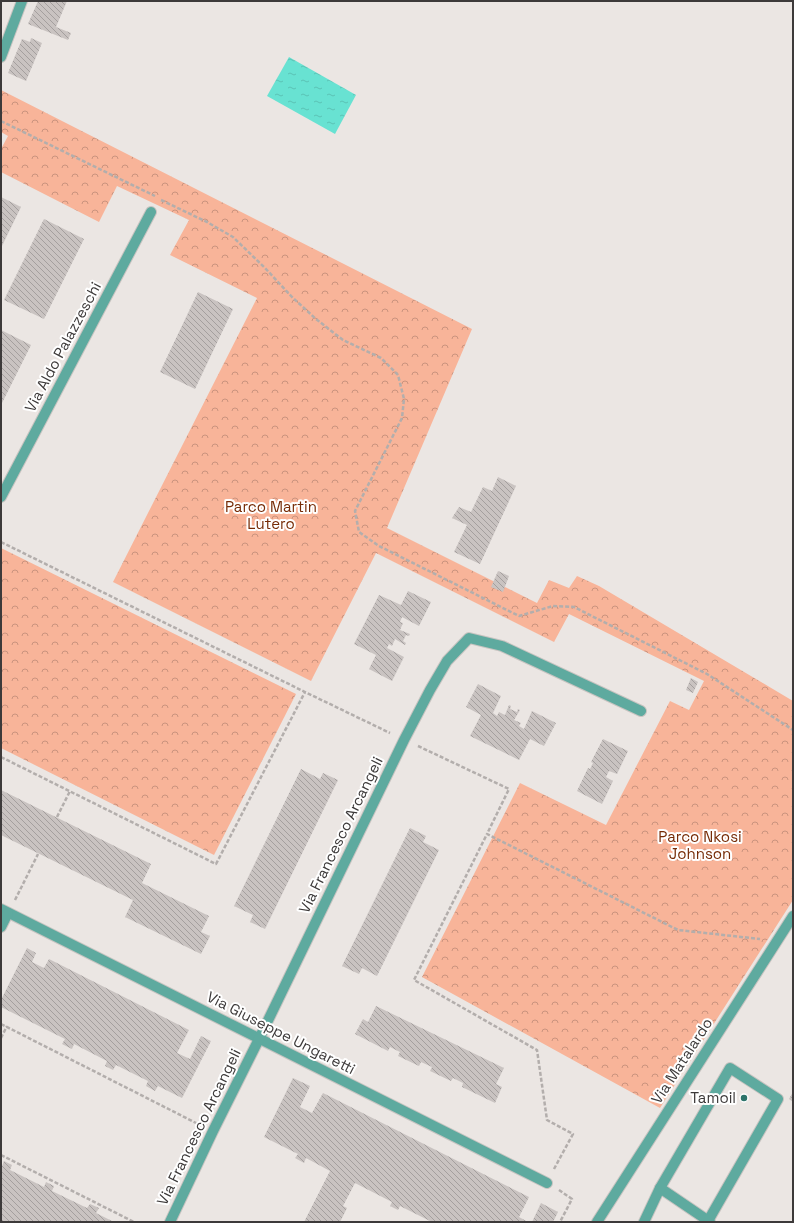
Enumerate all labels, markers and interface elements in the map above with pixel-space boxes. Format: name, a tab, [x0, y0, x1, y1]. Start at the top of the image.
street label: Via Aldo Palazzeschi	[20, 278, 105, 415]
park label: Parco Martin Lutero	[225, 497, 317, 533]
street label: Via Francesco Arcangeli	[294, 753, 387, 916]
park label: Parco Nkosi Johnson	[658, 827, 742, 863]
street label: Via Giuseppe Ungaretti	[204, 987, 359, 1078]
street label: Via Matalardo	[647, 1014, 716, 1107]
street label: Via Francesco Arcangeli	[152, 1045, 245, 1208]
place label: Tamoil	[690, 1088, 736, 1107]
marker: Tamoil	[739, 1093, 749, 1103]

